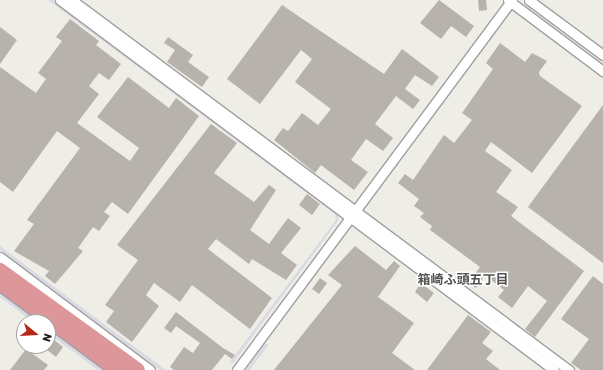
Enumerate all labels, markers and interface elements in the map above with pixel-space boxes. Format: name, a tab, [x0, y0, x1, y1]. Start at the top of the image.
district label: 箱崎ふ頭五丁目	[418, 272, 508, 288]
north arrow	[16, 314, 56, 354]
text: N	[40, 332, 54, 343]

